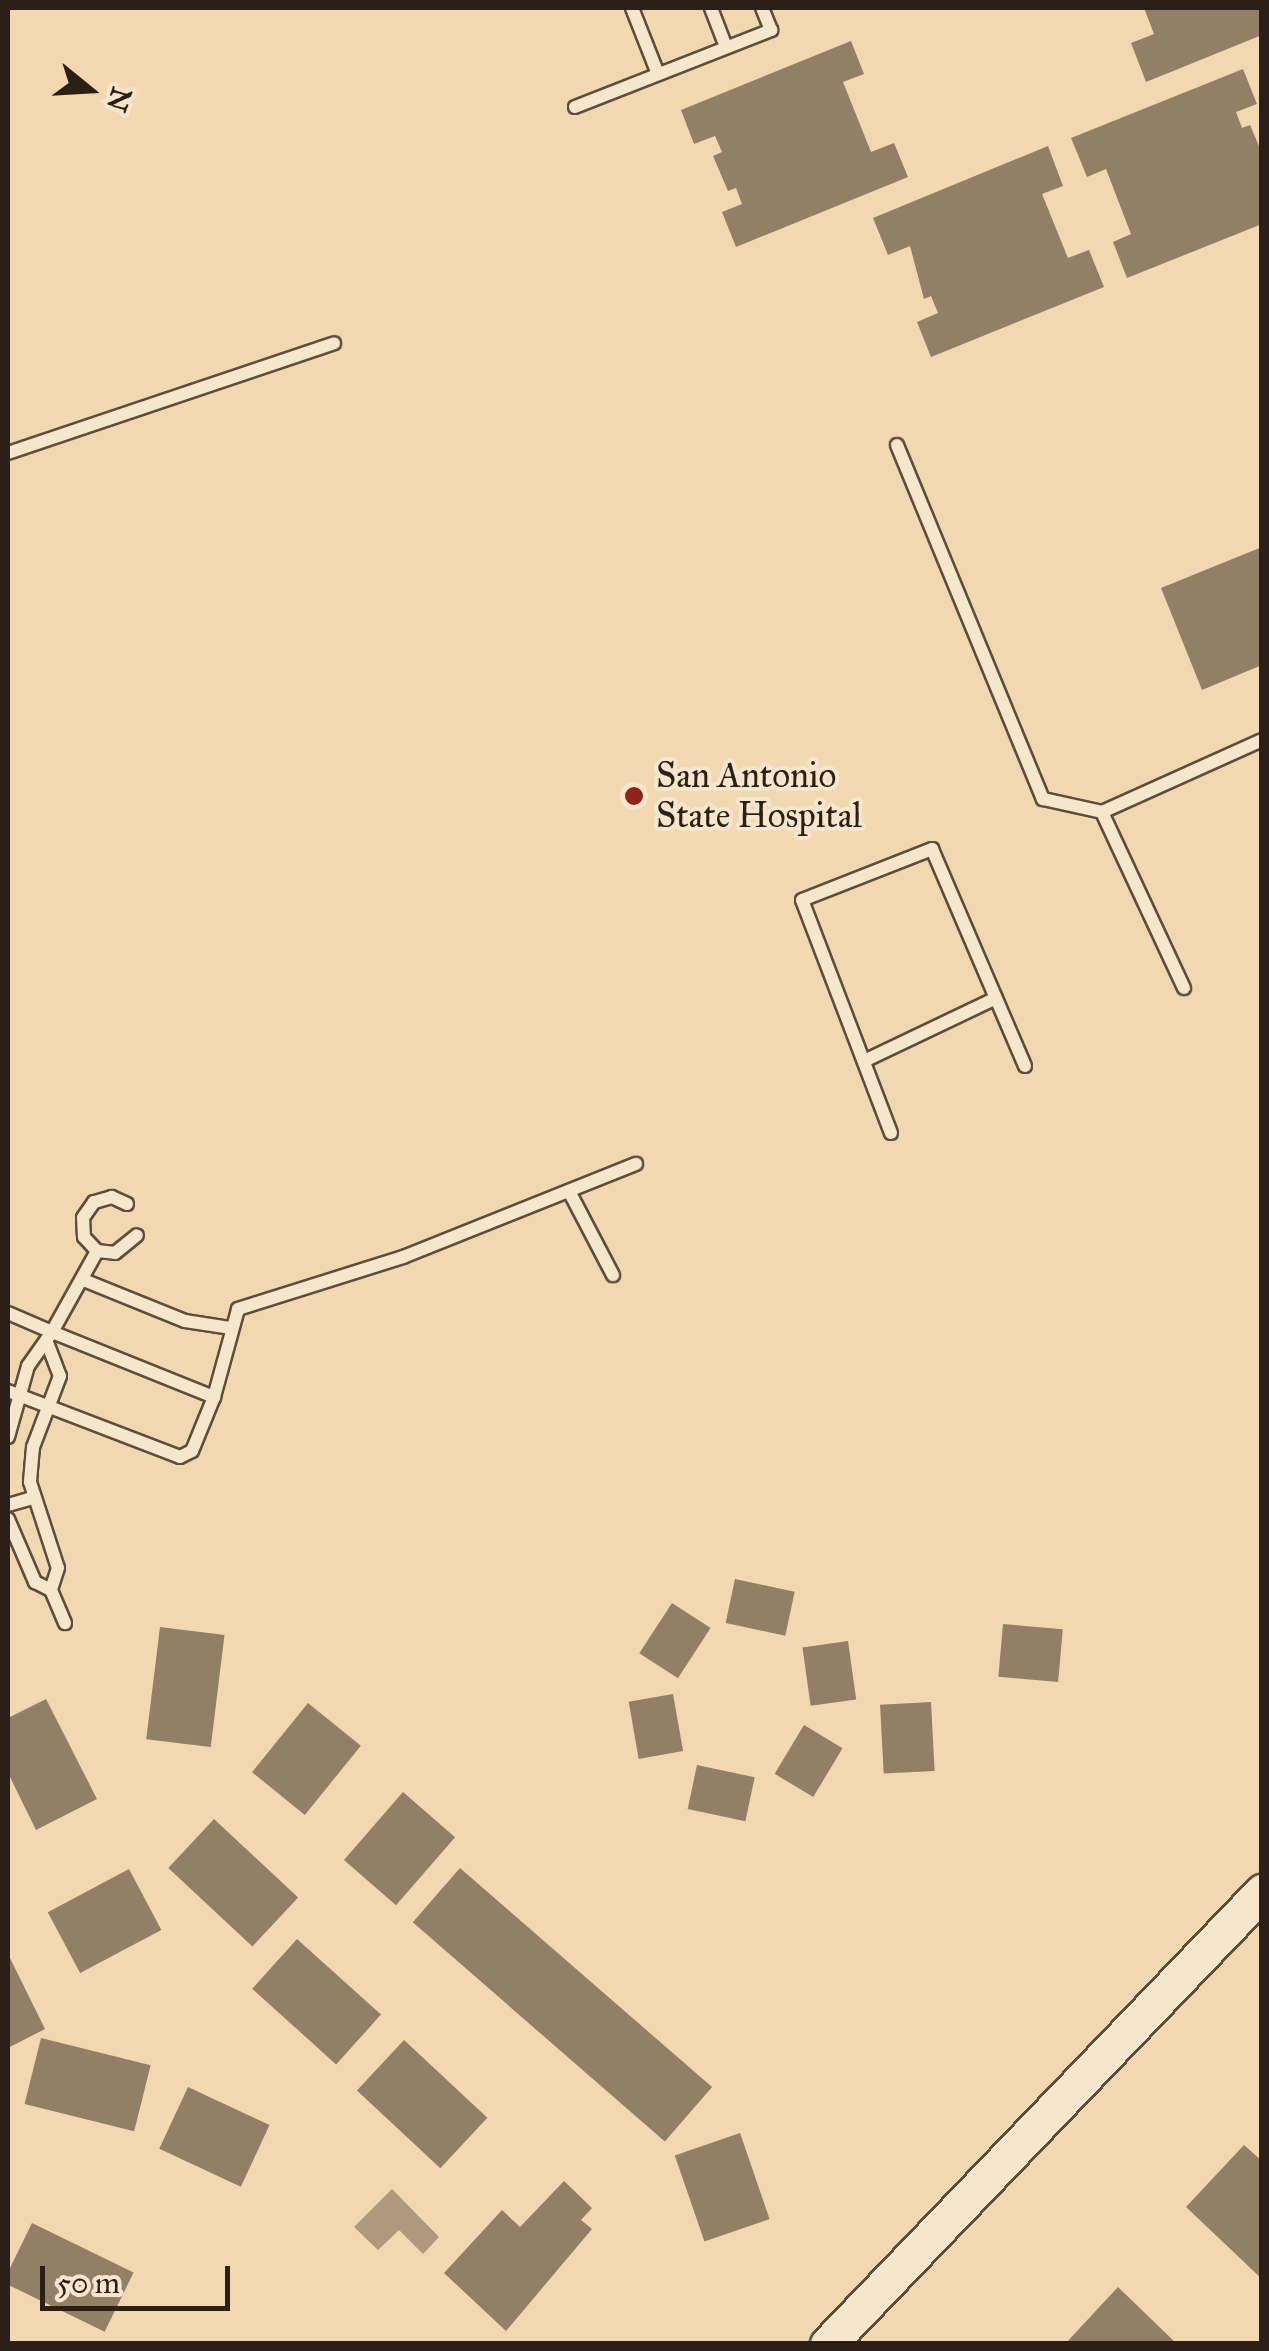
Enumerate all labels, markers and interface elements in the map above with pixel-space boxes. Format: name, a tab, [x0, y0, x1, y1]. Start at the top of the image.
north arrow	[40, 40, 140, 140]
text: N	[99, 83, 139, 116]
place label: San Antonio State Hospital	[656, 755, 862, 837]
marker: San Antonio State Hospital	[621, 783, 647, 809]
scale bar	[45, 2246, 235, 2308]
text: 50 m	[57, 2265, 120, 2301]

